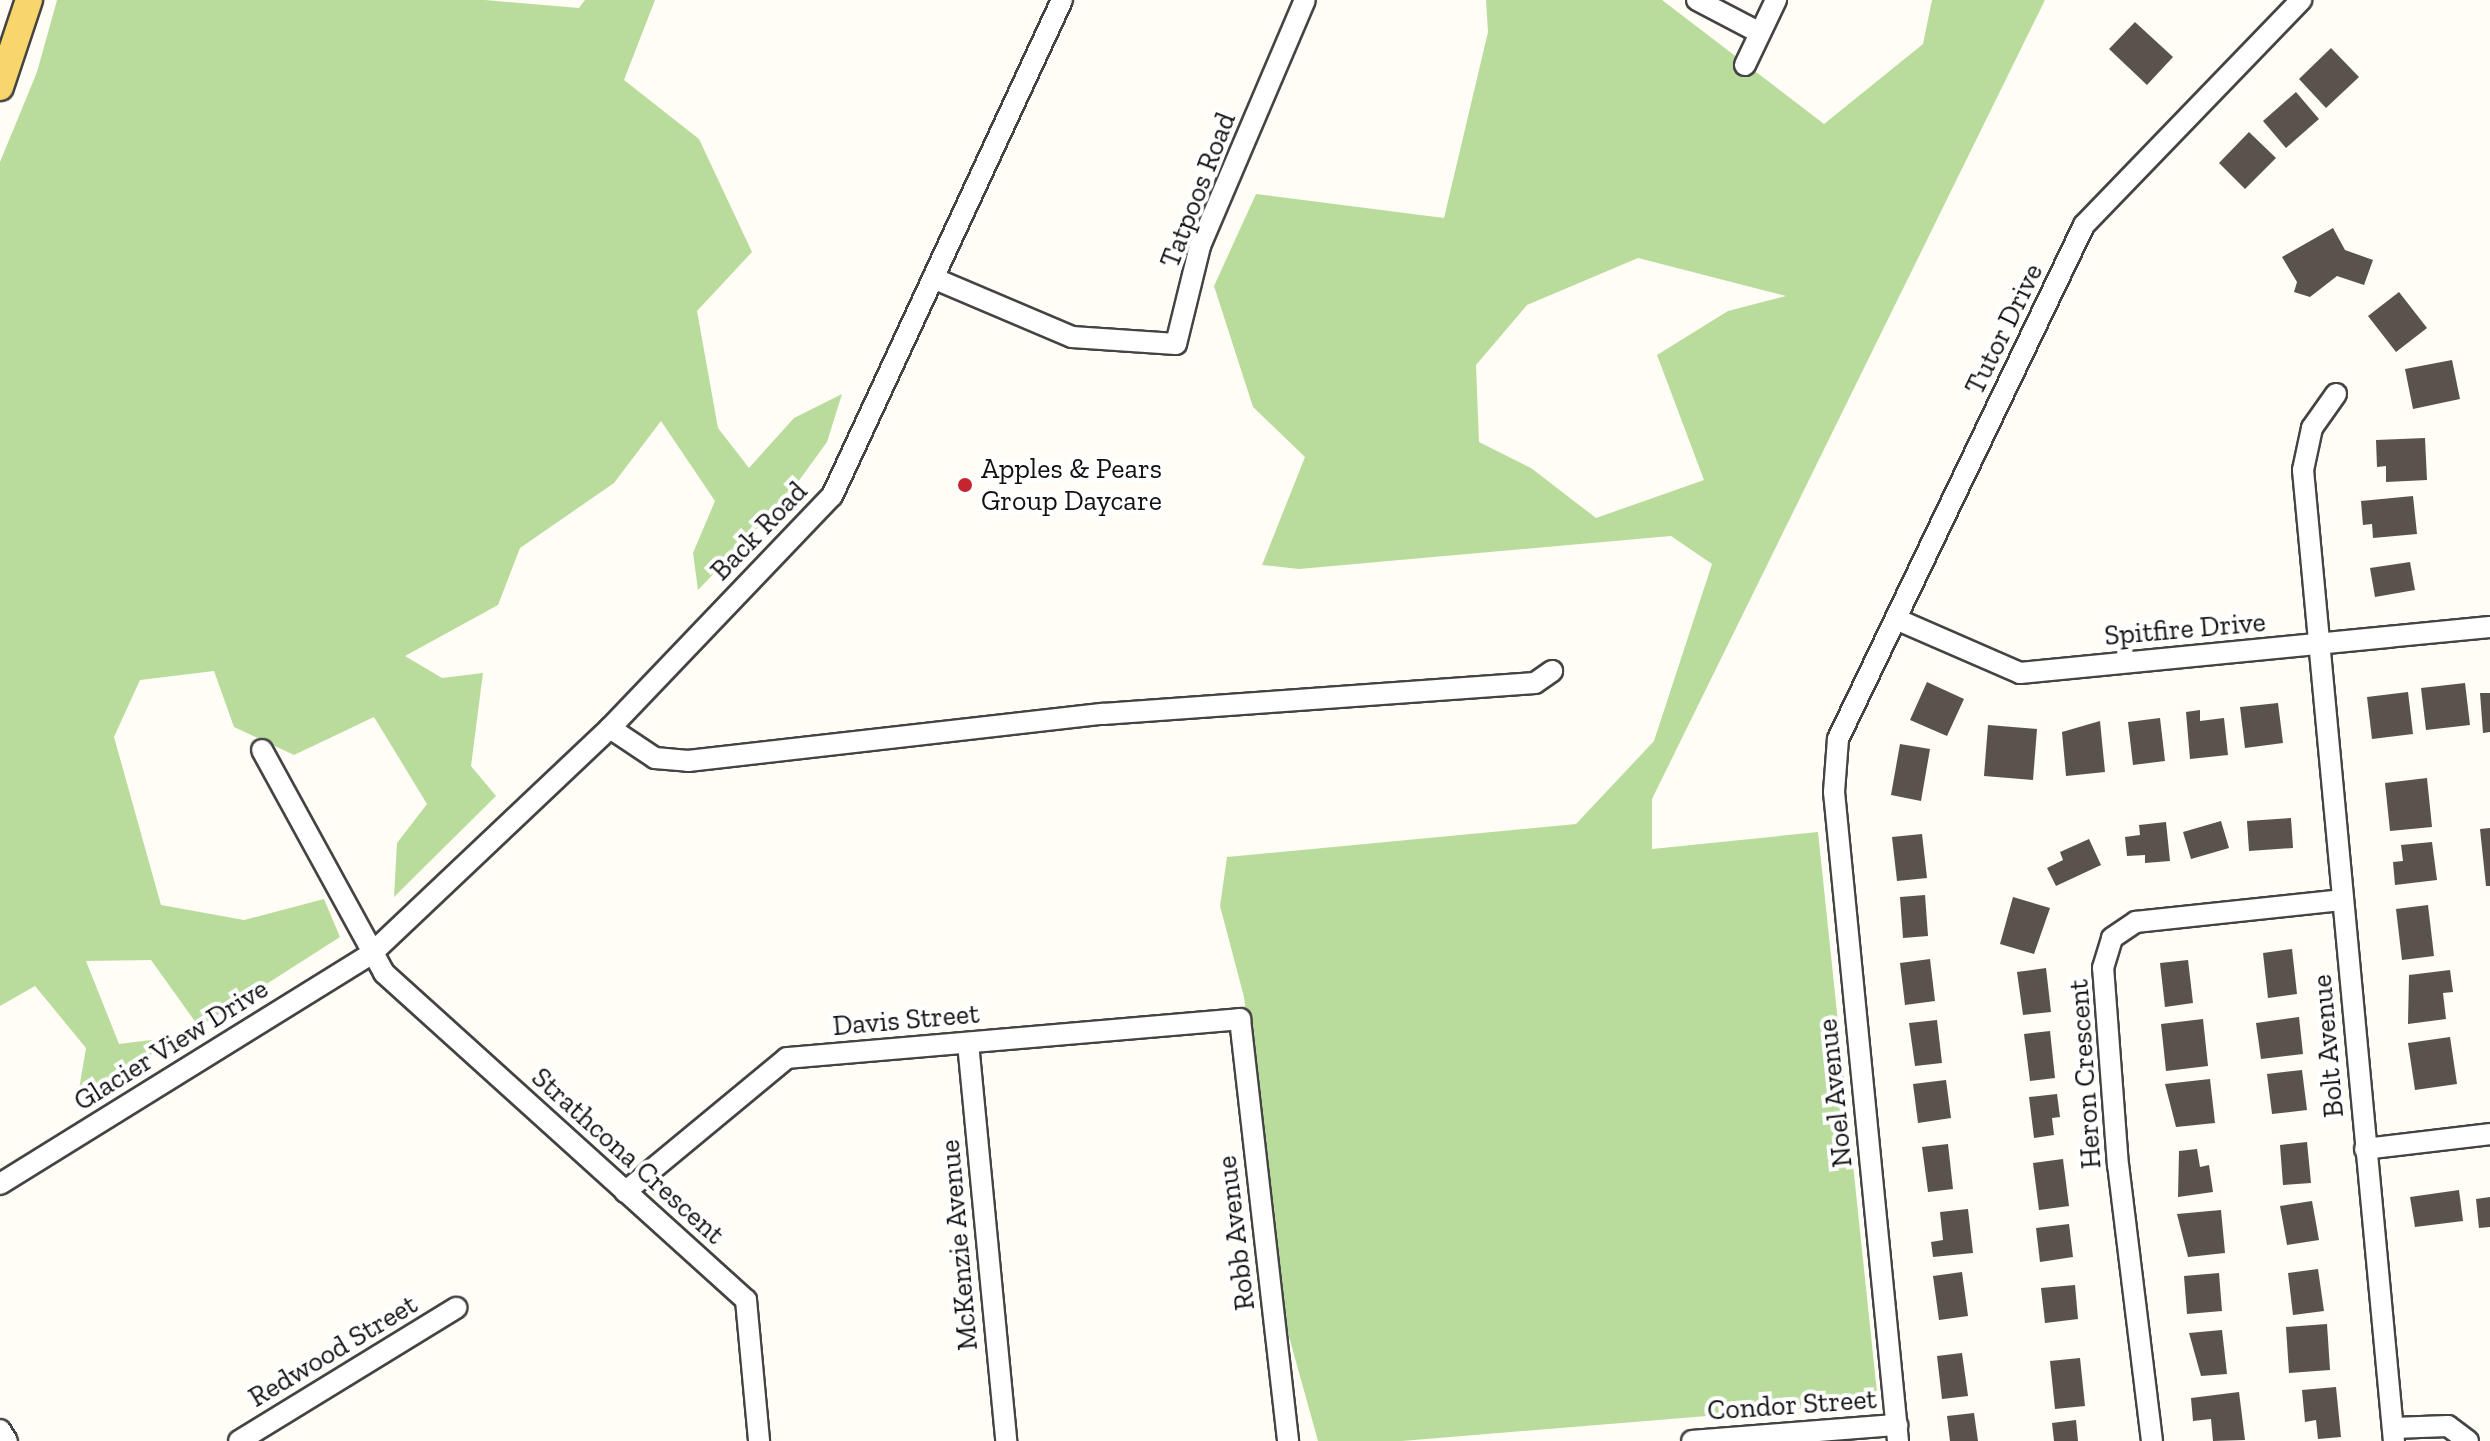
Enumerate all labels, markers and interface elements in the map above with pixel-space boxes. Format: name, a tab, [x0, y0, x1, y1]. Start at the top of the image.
street label: Tatpoos Road	[1153, 108, 1243, 272]
street label: Tutor Drive	[1958, 258, 2050, 400]
place label: Apples & Pears Group Daycare	[981, 452, 1162, 518]
street label: Back Road	[704, 475, 814, 587]
marker: Apples & Pears Group Daycare	[956, 476, 974, 494]
street label: Spitfire Drive	[2103, 605, 2267, 653]
street label: Glacier View Drive	[67, 971, 275, 1119]
street label: Bolt Avenue	[2305, 973, 2351, 1119]
street label: Heron Crescent	[2062, 978, 2108, 1170]
street label: Davis Street	[831, 997, 981, 1043]
street label: Noel Avenue	[1810, 1017, 1860, 1169]
street label: Strathcona Crescent	[525, 1061, 731, 1251]
street label: McKenzie Avenue	[933, 1138, 985, 1352]
street label: Robb Avenue	[1210, 1153, 1262, 1313]
street label: Redwood Street	[243, 1288, 423, 1414]
street label: Condor Street	[1706, 1382, 1878, 1428]

